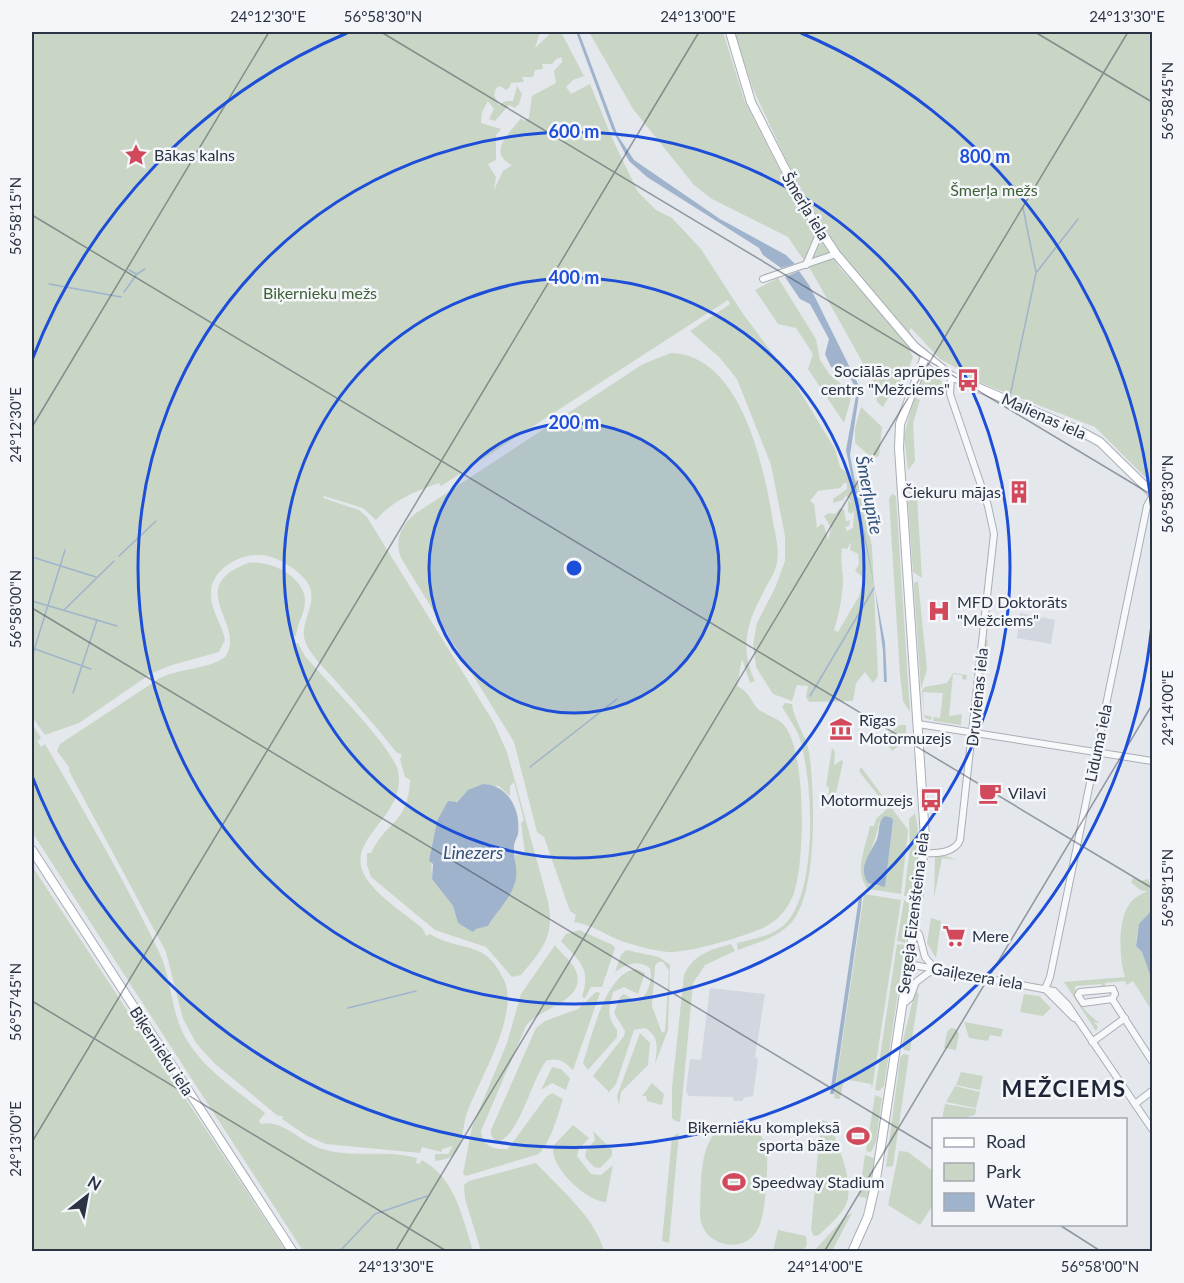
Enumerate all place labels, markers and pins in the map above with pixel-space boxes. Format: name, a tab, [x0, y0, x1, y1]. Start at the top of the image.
place icon: Bākas kalns	[123, 142, 149, 168]
place label: Bākas kalns	[154, 145, 235, 164]
place label: Sociālās aprūpes centrs "Mežciems"	[821, 361, 950, 398]
bus stop icon: Sociālās aprūpes centrs "Mežciems"	[955, 367, 981, 393]
building icon: Čiekuru mājas	[1006, 479, 1032, 505]
place label: Čiekuru mājas	[902, 482, 1001, 501]
centre of rings	[564, 558, 584, 578]
place label: MFD Doktorāts "Mežciems"	[957, 592, 1067, 629]
hospital icon: MFD Doktorāts "Mežciems"	[926, 598, 952, 624]
place label: Rīgas Motormuzejs	[859, 710, 952, 747]
museum icon: Rīgas Motormuzejs	[828, 716, 854, 742]
cafe icon: Vilavi	[977, 780, 1003, 806]
place label: Vilavi	[1008, 783, 1046, 802]
bus stop icon: Motormuzejs	[918, 787, 944, 813]
place label: Motormuzejs	[820, 790, 913, 809]
supermarket icon: Mere	[941, 923, 967, 949]
place label: Mere	[972, 926, 1009, 945]
place label: Biķernieku kompleksā sporta bāze	[688, 1117, 840, 1154]
sports icon: Biķernieku kompleksā sporta bāze	[845, 1123, 871, 1149]
sports icon: Speedway Stadium	[721, 1169, 747, 1195]
place label: Speedway Stadium	[752, 1172, 884, 1191]

